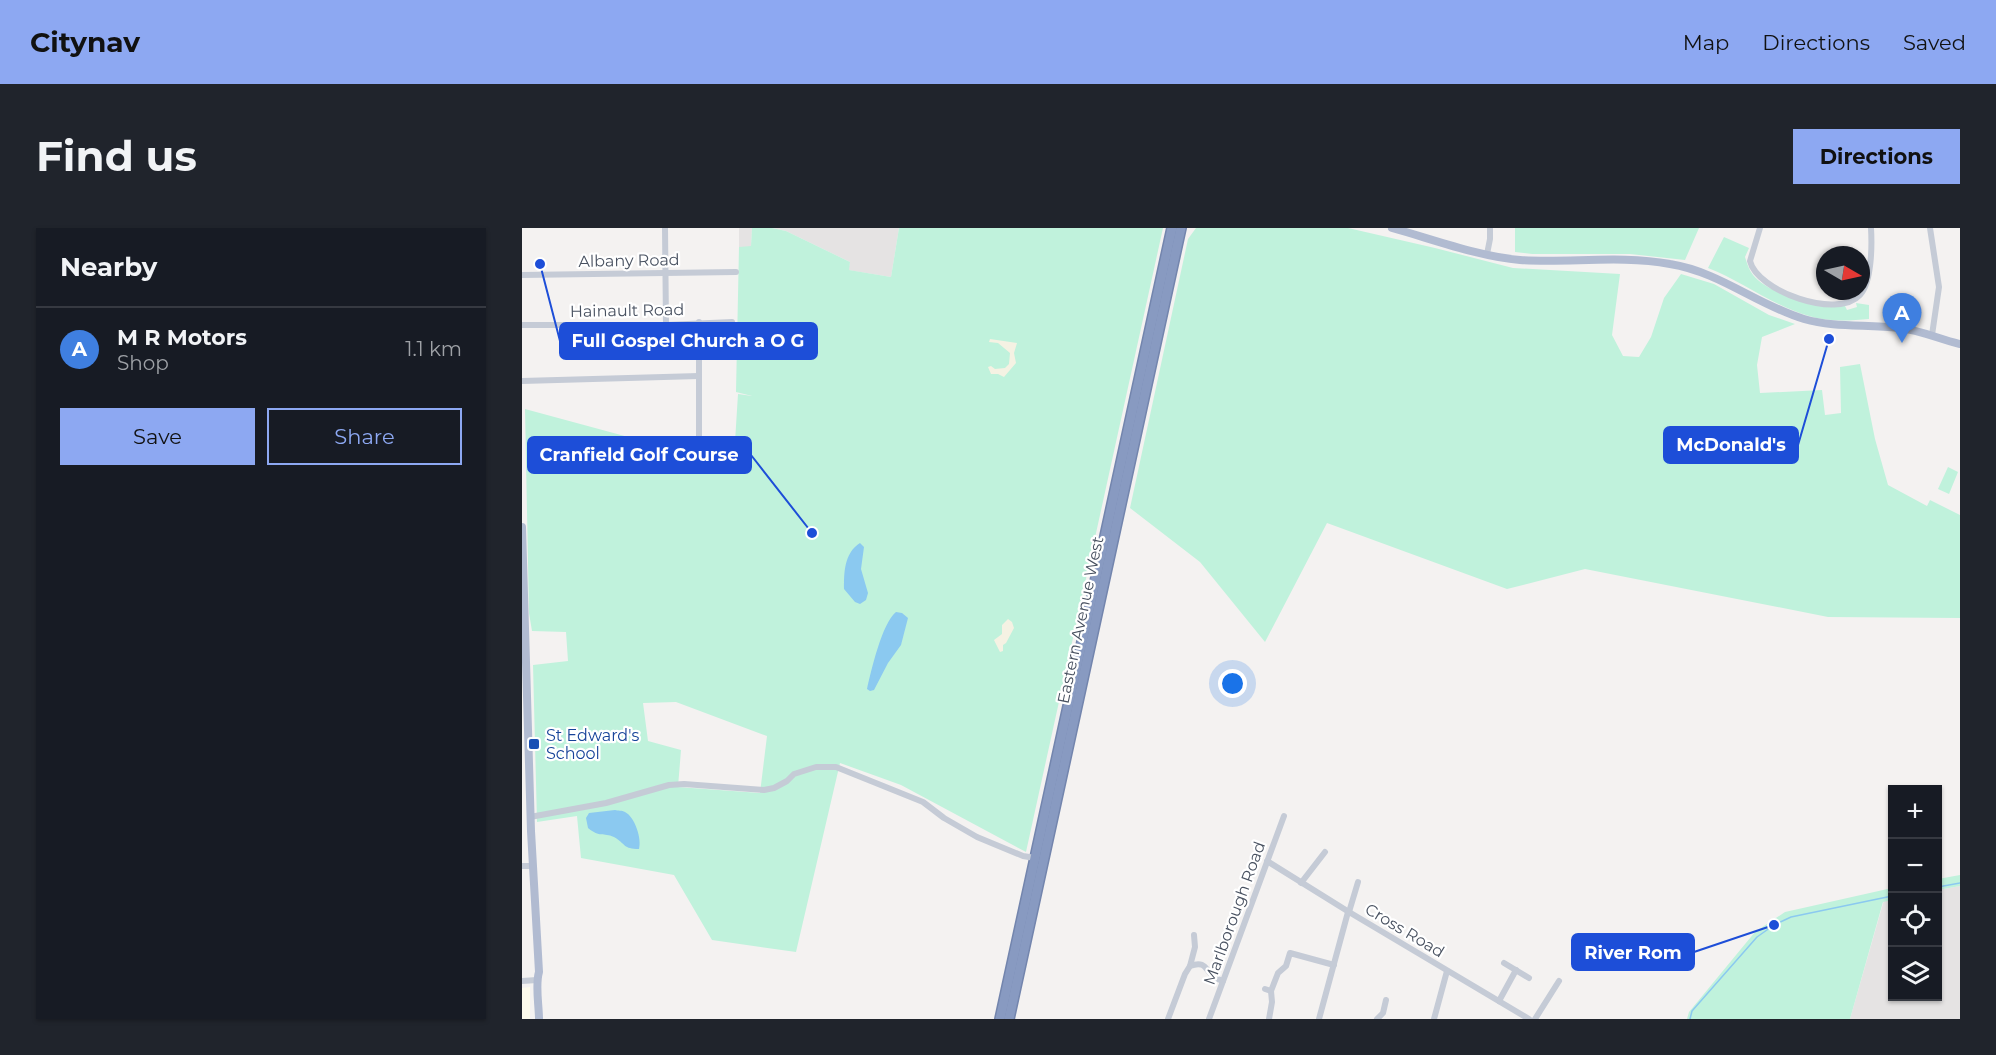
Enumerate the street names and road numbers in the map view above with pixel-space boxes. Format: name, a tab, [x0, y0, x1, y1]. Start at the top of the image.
street label: Albany Road	[578, 250, 680, 271]
street label: Hainault Road	[570, 300, 684, 321]
street label: Eastern Avenue West	[1053, 534, 1108, 705]
street label: Marlborough Road	[1200, 839, 1269, 987]
street label: Cross Road	[1362, 899, 1448, 962]

